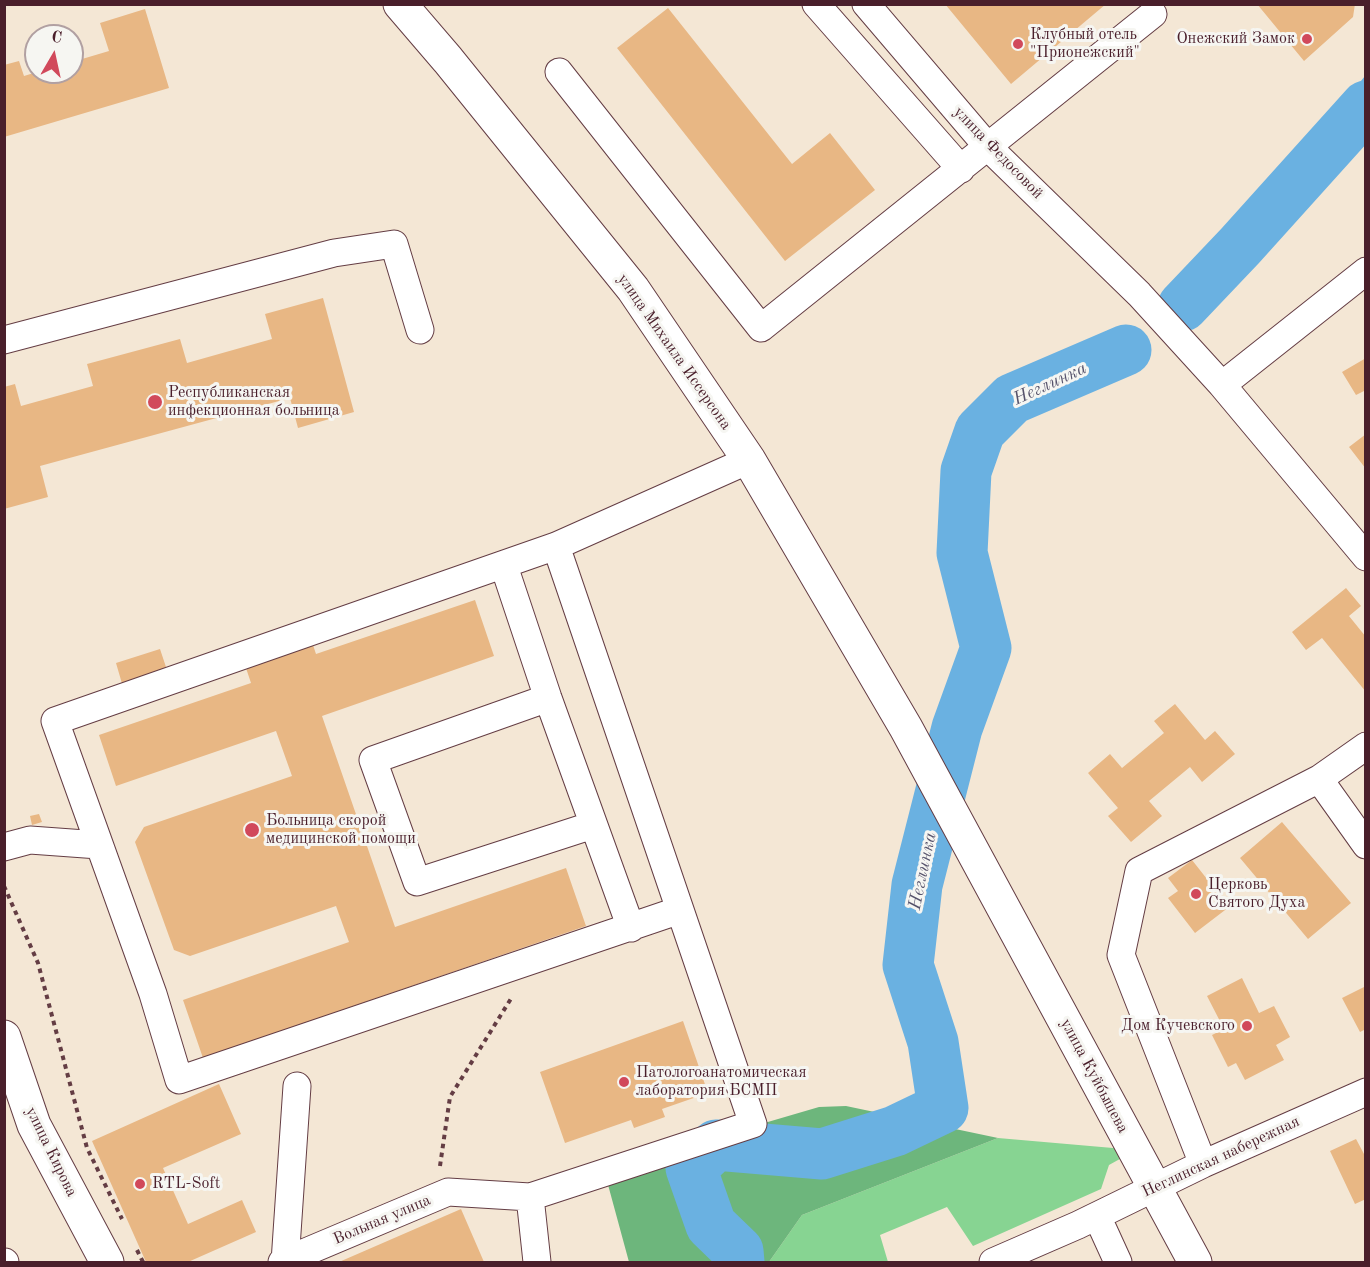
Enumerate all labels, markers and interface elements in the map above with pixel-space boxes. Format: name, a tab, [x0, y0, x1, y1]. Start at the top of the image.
north arrow	[24, 24, 84, 84]
place label: Клубный отель "Прионежский"	[1030, 25, 1140, 63]
text: С	[50, 29, 63, 47]
place label: Онежский Замок	[1176, 29, 1295, 49]
marker: Онежский Замок	[1300, 32, 1314, 46]
marker: Клубный отель "Прионежский"	[1011, 37, 1025, 51]
street label: улица Федосовой	[949, 103, 1047, 203]
street label: улица Михаила Иссерсона	[613, 270, 735, 434]
water label: Неглинка	[1010, 358, 1090, 410]
place label: Республиканская инфекционная больница	[168, 383, 340, 421]
marker: Республиканская инфекционная больница	[146, 393, 164, 411]
place label: Больница скорой медицинской помощи	[266, 811, 416, 849]
marker: Больница скорой медицинской помощи	[243, 821, 261, 839]
water label: Неглинка	[904, 830, 942, 912]
place label: Церковь Святого Духа	[1208, 875, 1305, 913]
marker: Церковь Святого Духа	[1189, 887, 1203, 901]
street label: улица Куйбышева	[1056, 1015, 1132, 1137]
place label: Дом Кучевского	[1121, 1016, 1235, 1036]
marker: Дом Кучевского	[1240, 1019, 1254, 1033]
place label: Патологоанатомическая лаборатория БСМП	[636, 1063, 807, 1101]
marker: Патологоанатомическая лаборатория БСМП	[617, 1075, 631, 1089]
street label: улица Кирова	[21, 1104, 81, 1200]
street label: Неглинская набережная	[1139, 1112, 1303, 1202]
place label: RTL-Soft	[152, 1174, 220, 1194]
marker: RTL-Soft	[133, 1177, 147, 1191]
street label: Вольная улица	[330, 1191, 434, 1249]

